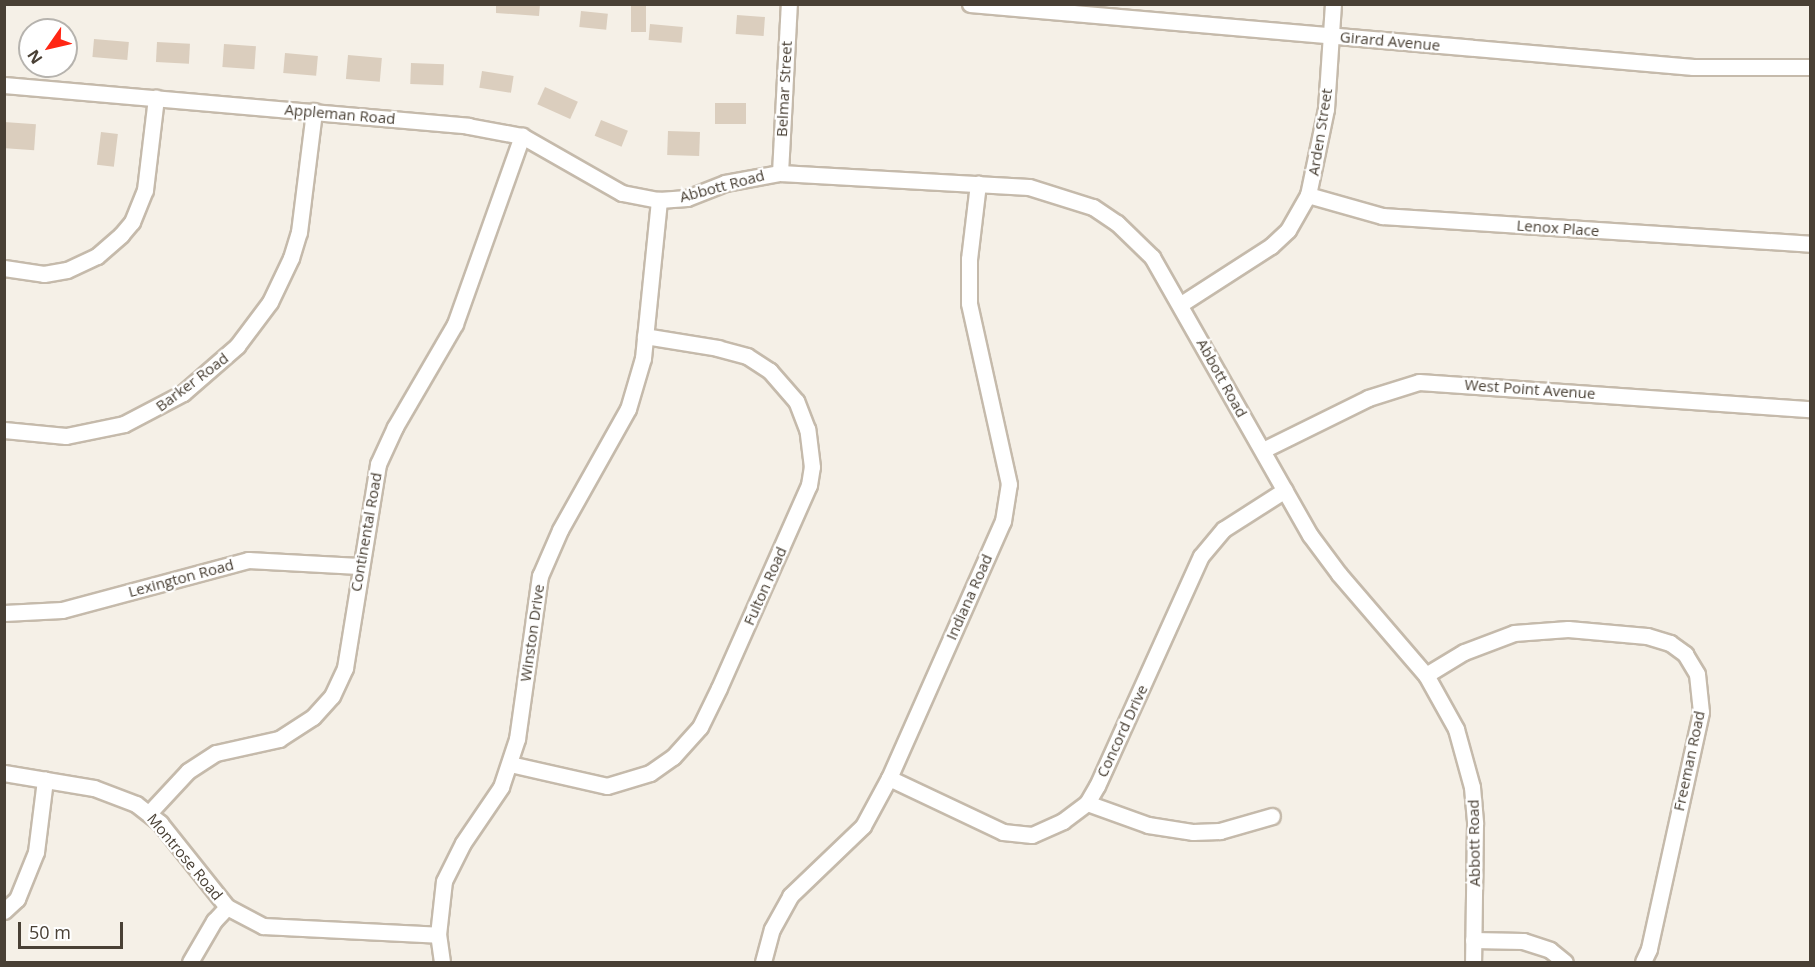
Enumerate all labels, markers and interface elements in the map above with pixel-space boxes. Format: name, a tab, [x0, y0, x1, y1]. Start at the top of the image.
north arrow	[18, 18, 78, 78]
street label: Girard Avenue	[1339, 28, 1441, 54]
street label: Belmar Street	[772, 41, 796, 137]
text: N	[22, 45, 47, 68]
street label: Arden Street	[1304, 87, 1336, 177]
street label: Appleman Road	[284, 100, 396, 128]
street label: Abbott Road	[678, 166, 766, 206]
street label: Lenox Place	[1516, 216, 1600, 240]
street label: Abbott Road	[1193, 335, 1251, 421]
street label: Barker Road	[152, 349, 232, 415]
street label: West Point Avenue	[1464, 375, 1596, 403]
street label: Continental Road	[347, 471, 385, 593]
street label: Fulton Road	[740, 544, 790, 628]
street label: Indiana Road	[942, 551, 996, 643]
street label: Lexington Road	[126, 555, 236, 601]
street label: Winston Drive	[516, 583, 548, 683]
street label: Concord Drive	[1093, 682, 1151, 780]
street label: Freeman Road	[1670, 709, 1708, 813]
street label: Abbott Road	[1464, 799, 1484, 887]
street label: Montrose Road	[144, 810, 226, 904]
scale bar	[21, 910, 126, 948]
text: 50 m	[29, 920, 71, 944]

